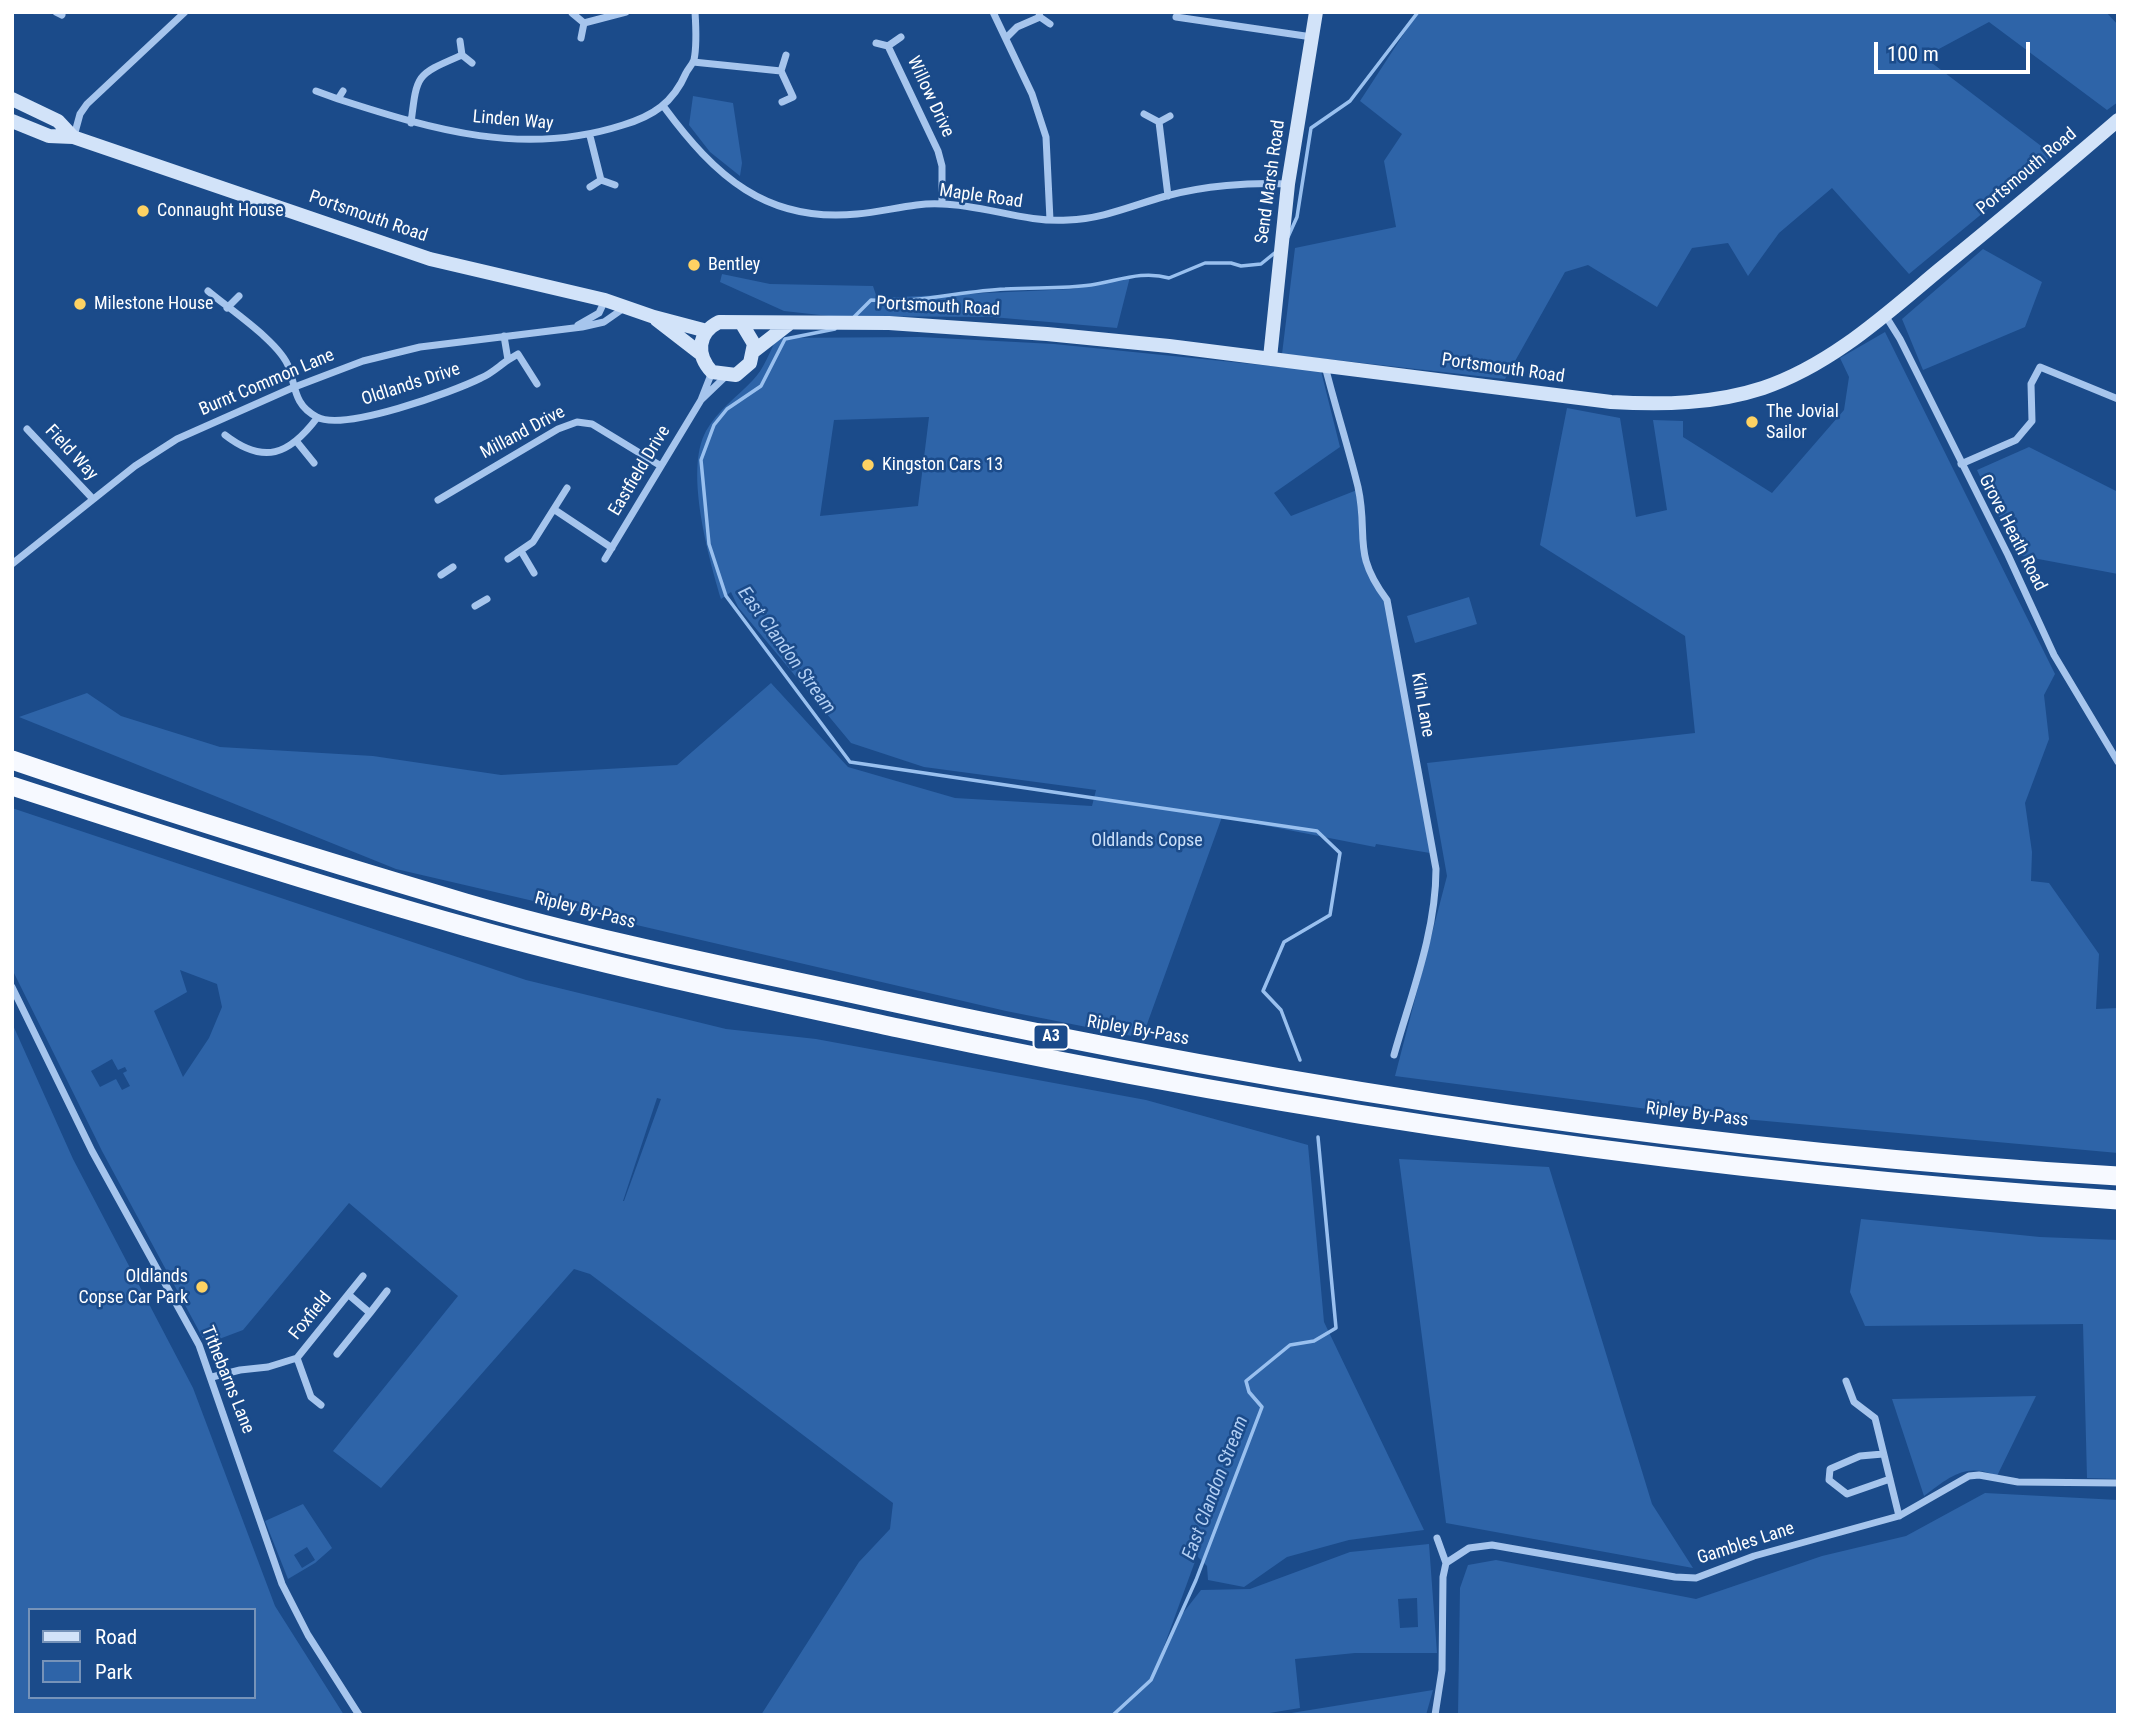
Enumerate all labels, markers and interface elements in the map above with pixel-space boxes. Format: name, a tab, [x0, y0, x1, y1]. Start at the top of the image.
scale bar	[1878, 28, 2034, 72]
text: 100 m	[1887, 42, 1939, 66]
street label: Willow Drive	[902, 53, 958, 141]
street label: Linden Way	[472, 107, 554, 135]
street label: Send Marsh Road	[1252, 119, 1290, 245]
street label: Portsmouth Road	[1973, 124, 2081, 220]
street label: Maple Road	[938, 180, 1024, 214]
street label: Portsmouth Road	[306, 187, 430, 247]
place label: Connaught House	[157, 200, 284, 222]
marker: Connaught House	[135, 203, 151, 219]
place label: Bentley	[708, 254, 760, 276]
marker: Bentley	[686, 257, 702, 273]
place label: Milestone House	[94, 293, 214, 315]
street label: Portsmouth Road	[876, 293, 1000, 321]
marker: Milestone House	[72, 296, 88, 312]
street label: Burnt Common Lane	[196, 345, 338, 421]
street label: Portsmouth Road	[1440, 350, 1566, 388]
street label: Oldlands Drive	[359, 359, 463, 411]
place label: The Jovial Sailor	[1766, 401, 1839, 444]
street label: Milland Drive	[477, 402, 569, 464]
marker: The Jovial Sailor	[1744, 414, 1760, 430]
street label: Field Way	[40, 421, 102, 485]
street label: Eastfield Drive	[605, 422, 675, 520]
place label: Kingston Cars 13	[882, 454, 1003, 476]
marker: Kingston Cars 13	[860, 457, 876, 473]
street label: Grove Heath Road	[1973, 471, 2051, 595]
water label: East Clandon Stream	[732, 583, 840, 719]
street label: Kiln Lane	[1406, 671, 1438, 739]
park label: Oldlands Copse	[1091, 830, 1203, 852]
street label: Ripley By-Pass	[532, 888, 638, 934]
street label: Ripley By-Pass	[1085, 1011, 1191, 1051]
road number: A3	[1034, 1024, 1068, 1050]
street label: Ripley By-Pass	[1644, 1098, 1750, 1132]
place label: Oldlands Copse Car Park	[79, 1266, 188, 1308]
marker: Oldlands Copse Car Park	[194, 1279, 210, 1295]
street label: Foxfield	[285, 1288, 337, 1344]
street label: Tithebarns Lane	[196, 1323, 258, 1437]
water label: East Clandon Stream	[1178, 1413, 1254, 1563]
street label: Gambles Lane	[1695, 1518, 1797, 1570]
legend	[28, 1608, 256, 1699]
text: Road	[95, 1625, 137, 1649]
text: Park	[95, 1660, 132, 1684]

